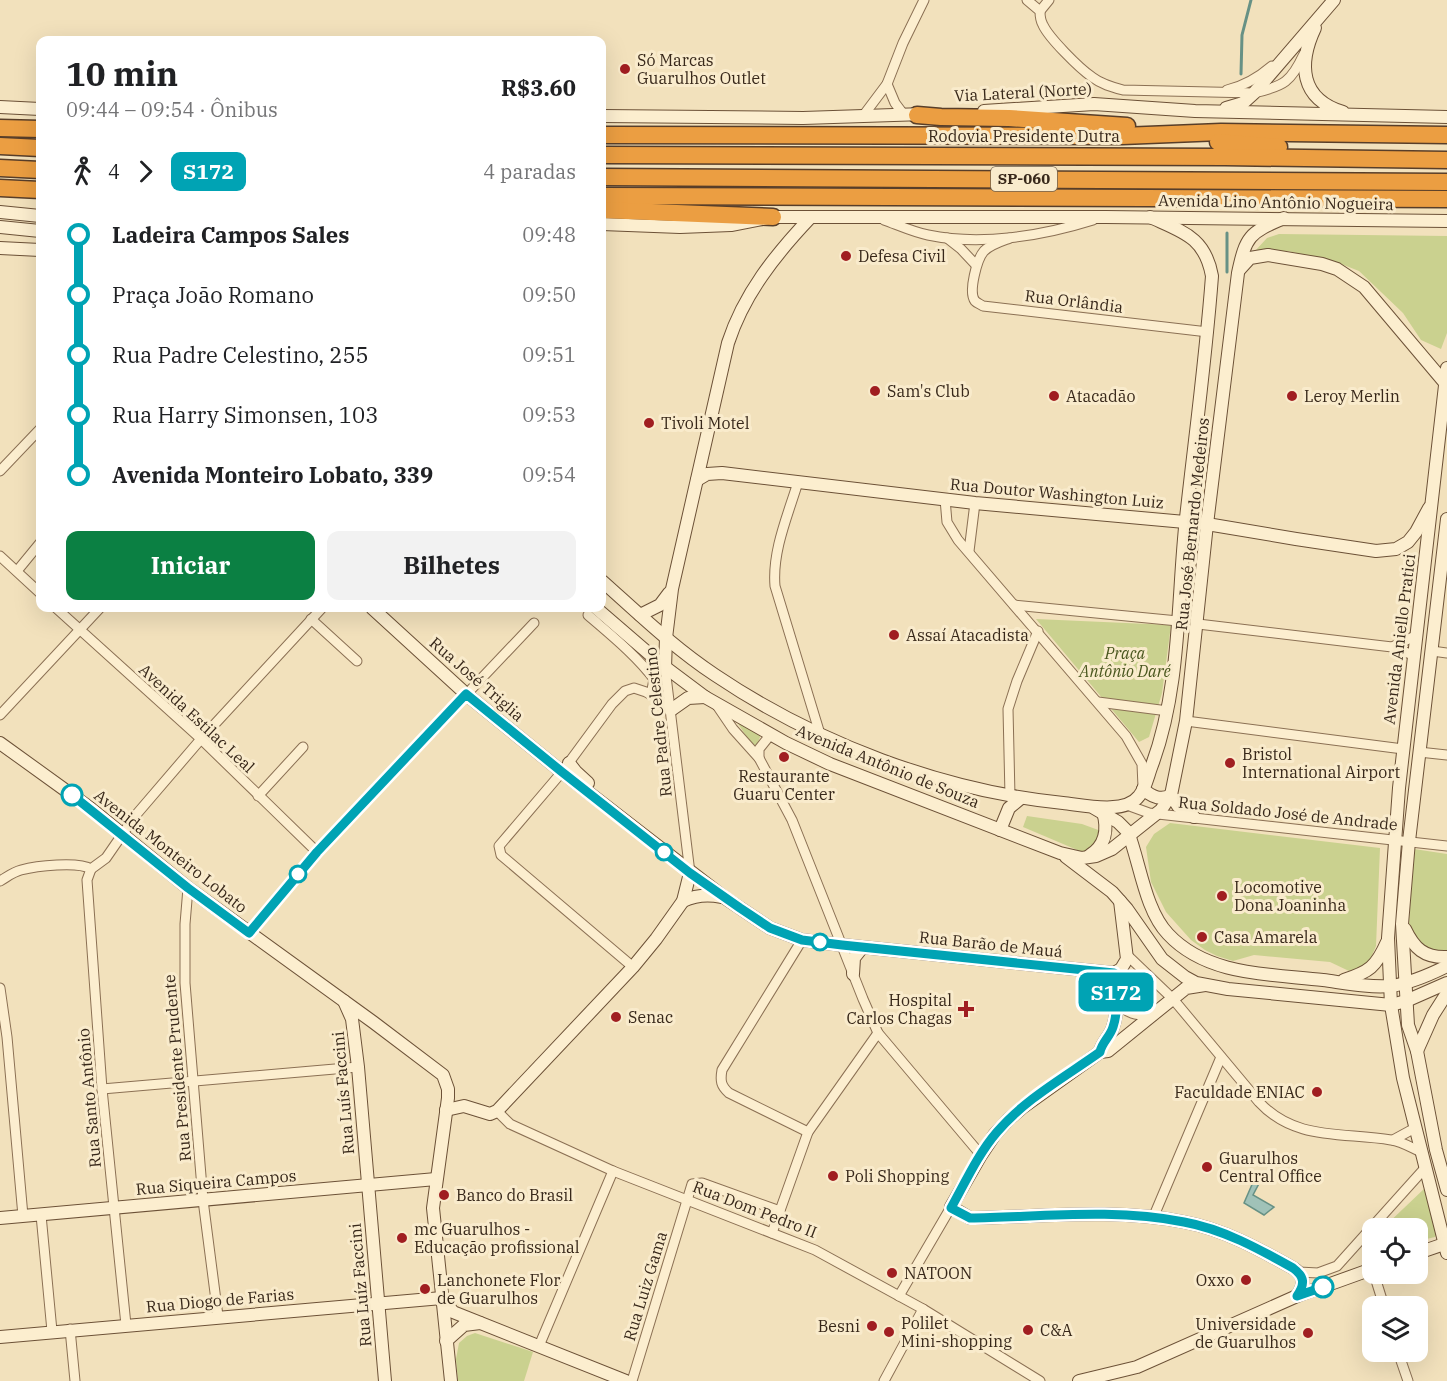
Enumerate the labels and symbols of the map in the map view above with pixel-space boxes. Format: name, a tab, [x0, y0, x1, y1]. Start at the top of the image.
place label: Só Marcas Guarulhos Outlet	[637, 50, 766, 88]
marker: Só Marcas Guarulhos Outlet	[618, 62, 632, 76]
street label: Via Lateral (Norte)	[954, 78, 1092, 106]
street label: Rodovia Presidente Dutra	[928, 126, 1120, 146]
road number: SP-060	[991, 167, 1057, 191]
street label: Avenida Lino Antônio Nogueira	[1158, 190, 1394, 214]
place label: Defesa Civil	[858, 246, 946, 266]
marker: Defesa Civil	[839, 249, 853, 263]
street label: Rua Orlândia	[1024, 285, 1125, 317]
place label: Sam's Club	[887, 381, 970, 401]
marker: Sam's Club	[868, 384, 882, 398]
place label: Atacadão	[1066, 386, 1136, 406]
place label: Leroy Merlin	[1304, 386, 1400, 406]
marker: Atacadão	[1047, 389, 1061, 403]
marker: Leroy Merlin	[1285, 389, 1299, 403]
place label: Tivoli Motel	[661, 413, 750, 433]
marker: Tivoli Motel	[642, 416, 656, 430]
street label: Rua José Bernardo Medeiros	[1171, 416, 1213, 632]
street label: Rua Doutor Washington Luiz	[949, 474, 1165, 512]
street label: Avenida Aniello Pratici	[1379, 553, 1419, 725]
place label: Assaí Atacadista	[906, 625, 1029, 645]
marker: Assaí Atacadista	[887, 628, 901, 642]
street label: Rua José Triglia	[426, 632, 529, 726]
park label: Praça Antônio Daré	[1078, 643, 1172, 681]
street label: Rua Padre Celestino	[640, 646, 676, 798]
street label: Avenida Estilac Leal	[135, 659, 259, 777]
street label: Avenida Antônio de Souza	[793, 720, 983, 812]
place label: Bristol International Airport	[1242, 744, 1400, 782]
marker: Restaurante Guaru Center	[777, 750, 791, 764]
marker: Bristol International Airport	[1223, 756, 1237, 770]
place label: Restaurante Guaru Center	[733, 766, 835, 804]
unlabelled marker	[61, 784, 83, 806]
street label: Avenida Monteiro Lobato	[90, 785, 252, 917]
street label: Rua Soldado José de Andrade	[1177, 792, 1399, 834]
unlabelled marker	[655, 843, 673, 861]
unlabelled marker	[289, 865, 307, 883]
place label: Locomotive Dona Joaninha	[1234, 877, 1347, 915]
marker: Locomotive Dona Joaninha	[1215, 889, 1229, 903]
street label: Rua Barão de Mauá	[918, 927, 1064, 962]
place label: Casa Amarela	[1214, 927, 1318, 947]
marker: Casa Amarela	[1195, 930, 1209, 944]
unlabelled marker	[811, 933, 829, 951]
line badge: S172	[1074, 972, 1158, 1012]
street label: Rua Presidente Prudente	[159, 974, 195, 1162]
place label: Hospital Carlos Chagas	[846, 990, 952, 1028]
marker: Hospital Carlos Chagas	[957, 1000, 975, 1018]
place label: Senac	[628, 1007, 673, 1027]
marker: Senac	[609, 1010, 623, 1024]
street label: Rua Santo Antônio	[73, 1027, 105, 1169]
street label: Rua Luís Faccini	[328, 1031, 358, 1155]
place label: Faculdade ENIAC	[1174, 1082, 1305, 1102]
marker: Faculdade ENIAC	[1310, 1085, 1324, 1099]
place label: Guarulhos Central Office	[1219, 1148, 1322, 1186]
marker: Guarulhos Central Office	[1200, 1160, 1214, 1174]
street label: Rua Siqueira Campos	[135, 1165, 297, 1199]
place label: Poli Shopping	[845, 1166, 950, 1186]
marker: Poli Shopping	[826, 1169, 840, 1183]
street label: Rua Dom Pedro II	[690, 1176, 820, 1242]
place label: Banco do Brasil	[456, 1185, 573, 1205]
marker: Banco do Brasil	[437, 1188, 451, 1202]
place label: mc Guarulhos - Educação profissional	[414, 1219, 580, 1257]
street label: Rua Luíz Faccini	[345, 1222, 375, 1348]
street label: Rua Luiz Gama	[619, 1229, 671, 1343]
marker: mc Guarulhos - Educação profissional	[395, 1231, 409, 1245]
place label: NATOON	[904, 1263, 972, 1283]
marker: NATOON	[885, 1266, 899, 1280]
place label: Lanchonete Flor de Guarulhos	[437, 1270, 560, 1308]
place label: Oxxo	[1196, 1270, 1234, 1290]
marker: Oxxo	[1239, 1273, 1253, 1287]
unlabelled marker	[1312, 1276, 1334, 1298]
marker: Lanchonete Flor de Guarulhos	[418, 1282, 432, 1296]
street label: Rua Diogo de Farias	[145, 1284, 295, 1316]
place label: Polilet Mini-shopping	[901, 1313, 1012, 1351]
place label: Universidade de Guarulhos	[1195, 1314, 1296, 1352]
place label: Besni	[818, 1316, 860, 1336]
marker: Besni	[865, 1319, 879, 1333]
place label: C&A	[1040, 1320, 1073, 1340]
marker: C&A	[1021, 1323, 1035, 1337]
marker: Polilet Mini-shopping	[882, 1325, 896, 1339]
marker: Universidade de Guarulhos	[1301, 1326, 1315, 1340]

